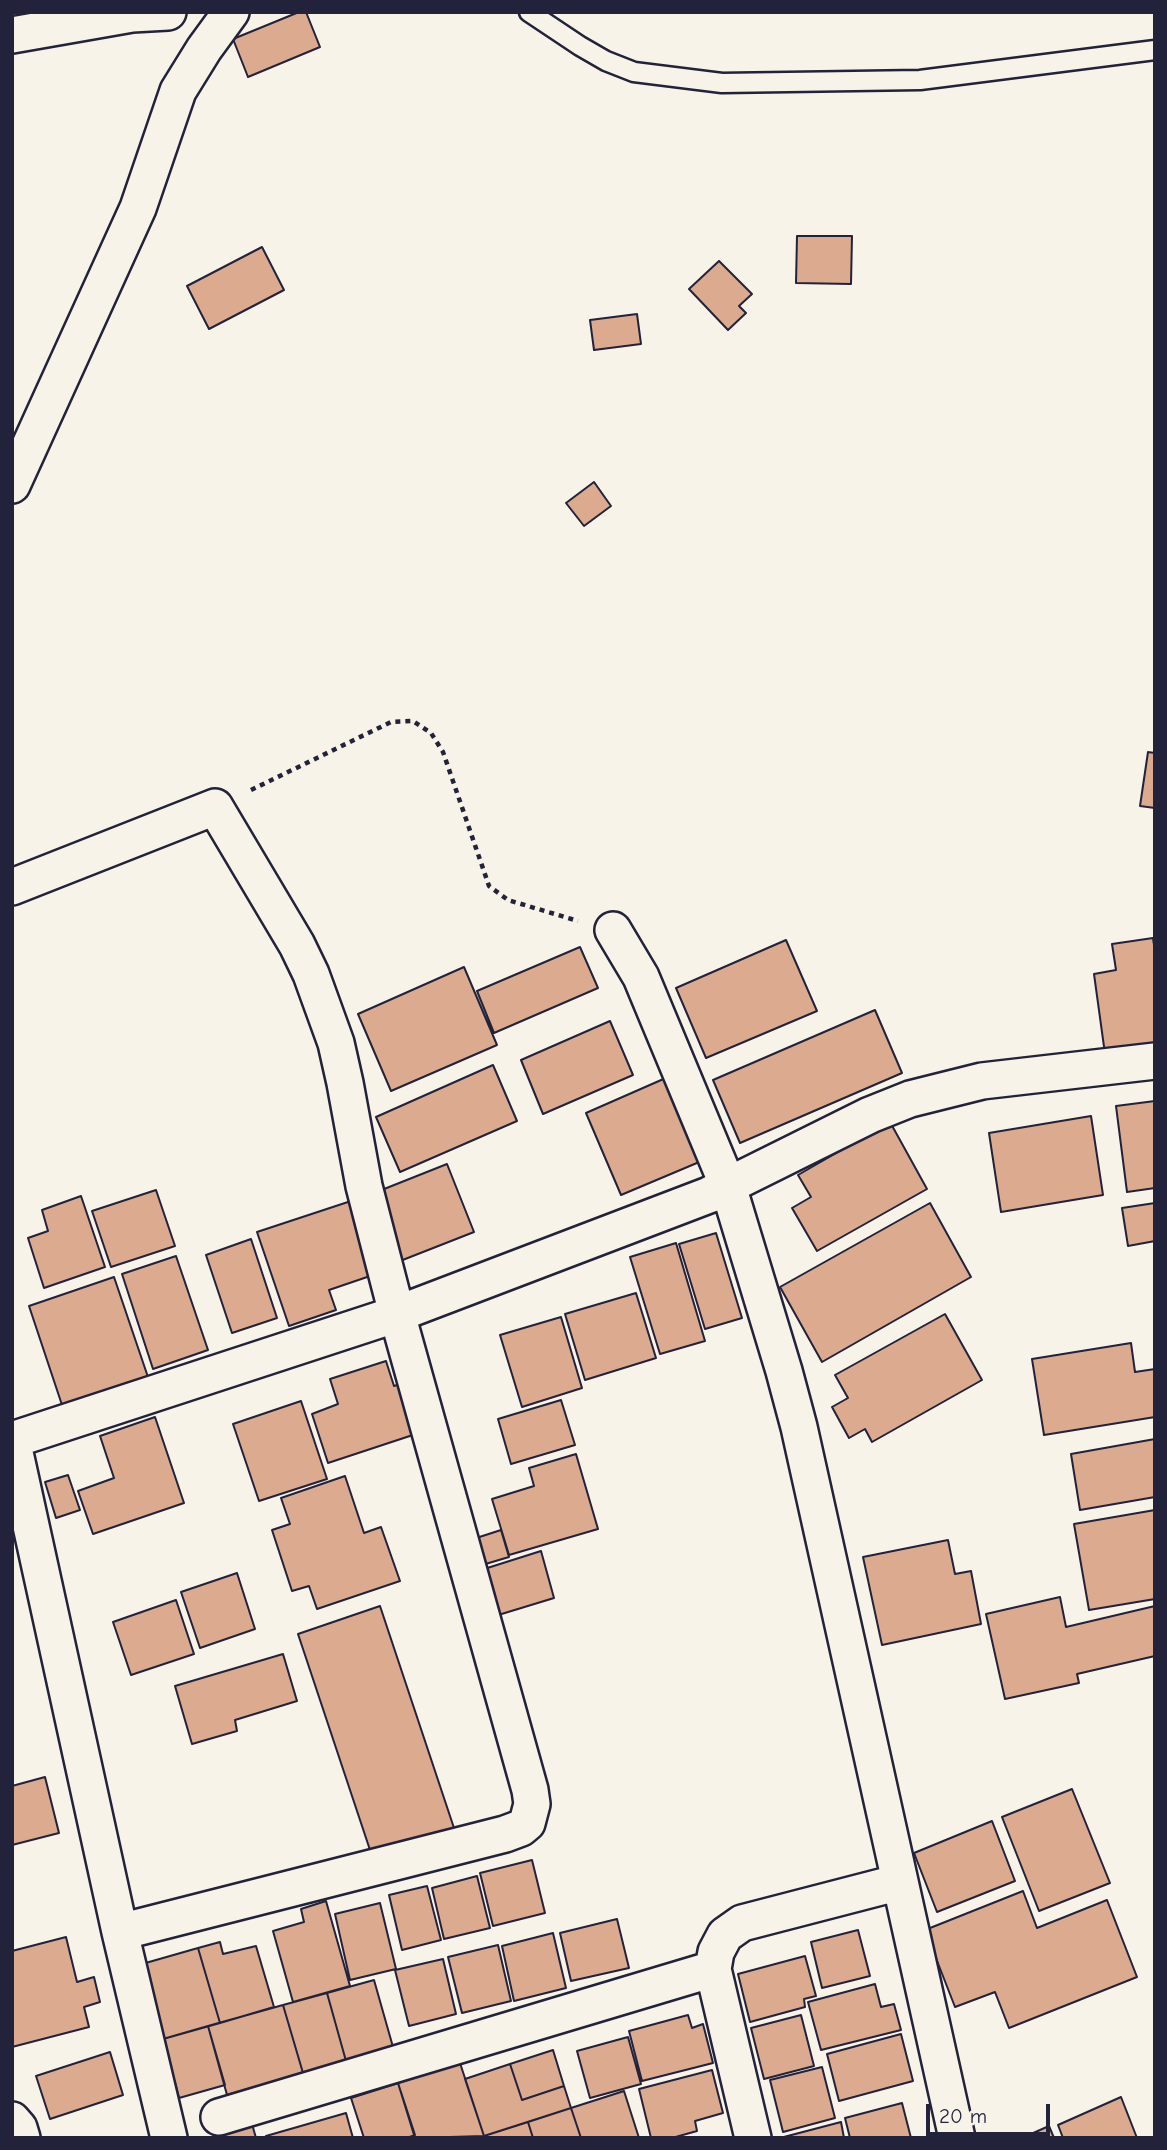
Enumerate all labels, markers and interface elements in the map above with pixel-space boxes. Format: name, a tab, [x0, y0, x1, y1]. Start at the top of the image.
scale bar	[929, 2090, 1053, 2134]
text: 20 m	[939, 2104, 987, 2128]

